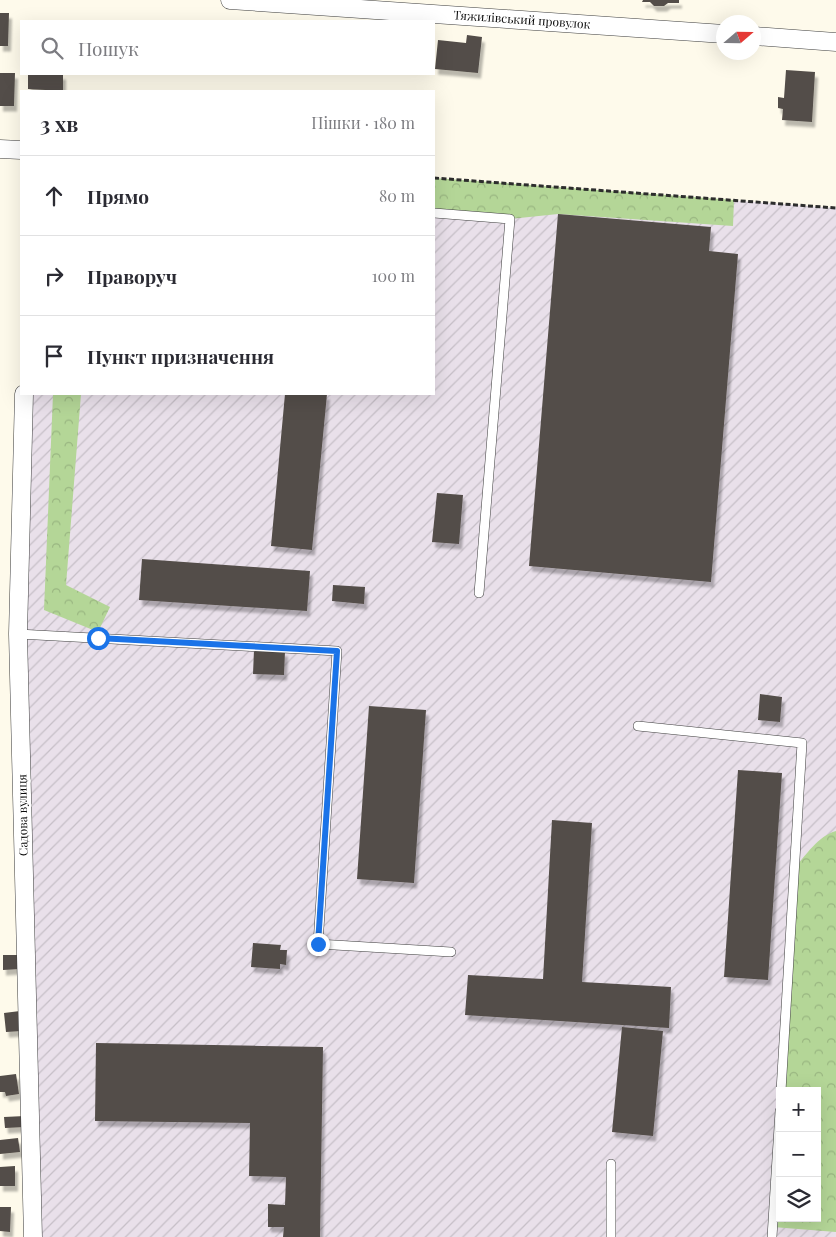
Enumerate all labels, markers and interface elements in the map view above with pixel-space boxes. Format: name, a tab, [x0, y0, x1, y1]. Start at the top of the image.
street label: Тяжилівський провулок	[453, 6, 591, 32]
north arrow	[716, 15, 761, 60]
search box	[20, 20, 435, 75]
icon: search	[38, 34, 66, 62]
text: Пошук	[78, 35, 139, 61]
text: 3 хв	[40, 109, 78, 137]
text: Пішки · 180 m	[311, 112, 415, 133]
icon: ahead	[40, 182, 68, 210]
text: Прямо	[87, 183, 149, 209]
text: 80 m	[379, 185, 415, 206]
icon: right	[40, 262, 68, 290]
text: Праворуч	[87, 263, 177, 289]
text: 100 m	[372, 265, 415, 286]
icon: arrive	[40, 342, 68, 370]
text: Пункт призначення	[87, 343, 274, 369]
route start	[87, 627, 110, 650]
street label: Садова вулиця	[13, 773, 31, 856]
route end	[307, 933, 330, 956]
map controls	[776, 1087, 821, 1222]
button: +	[776, 1087, 821, 1132]
button: −	[776, 1132, 821, 1177]
button: layers	[776, 1177, 821, 1222]

